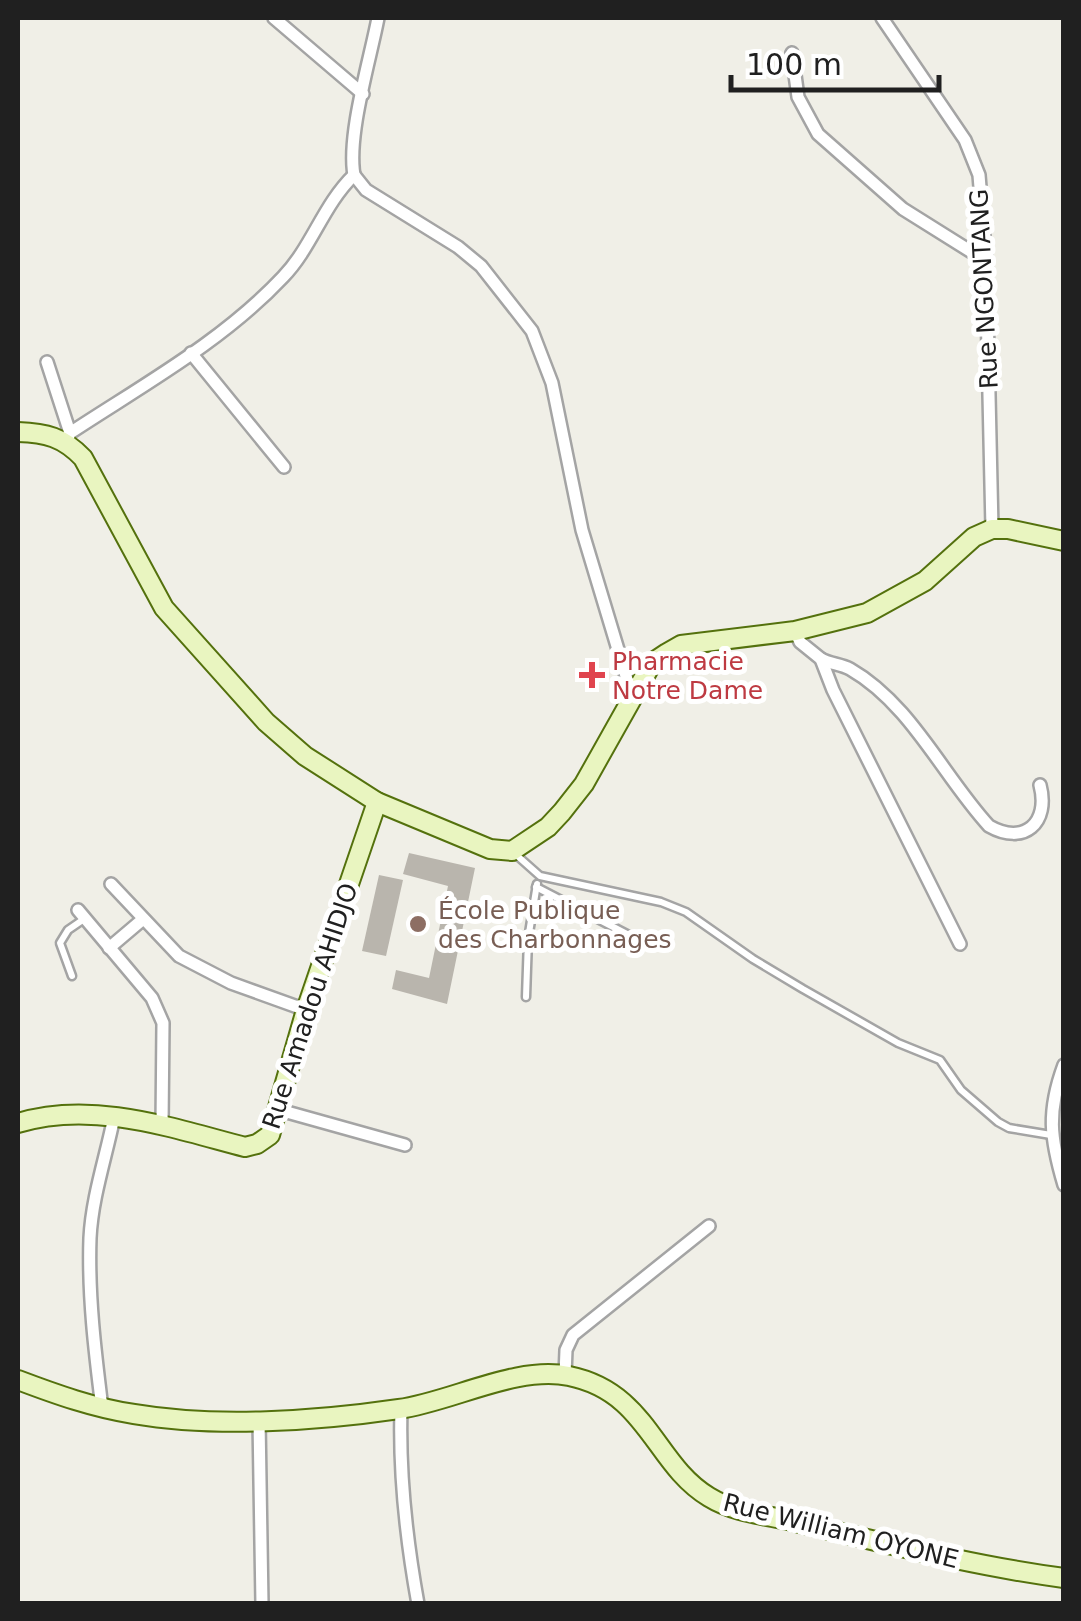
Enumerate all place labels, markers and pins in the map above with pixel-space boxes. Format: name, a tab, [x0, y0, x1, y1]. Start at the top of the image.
place label: Pharmacie Notre Dame	[612, 647, 763, 705]
marker: Pharmacie Notre Dame	[581, 664, 603, 686]
place label: École Publique des Charbonnages	[438, 896, 672, 954]
marker: École Publique des Charbonnages	[407, 913, 429, 935]

